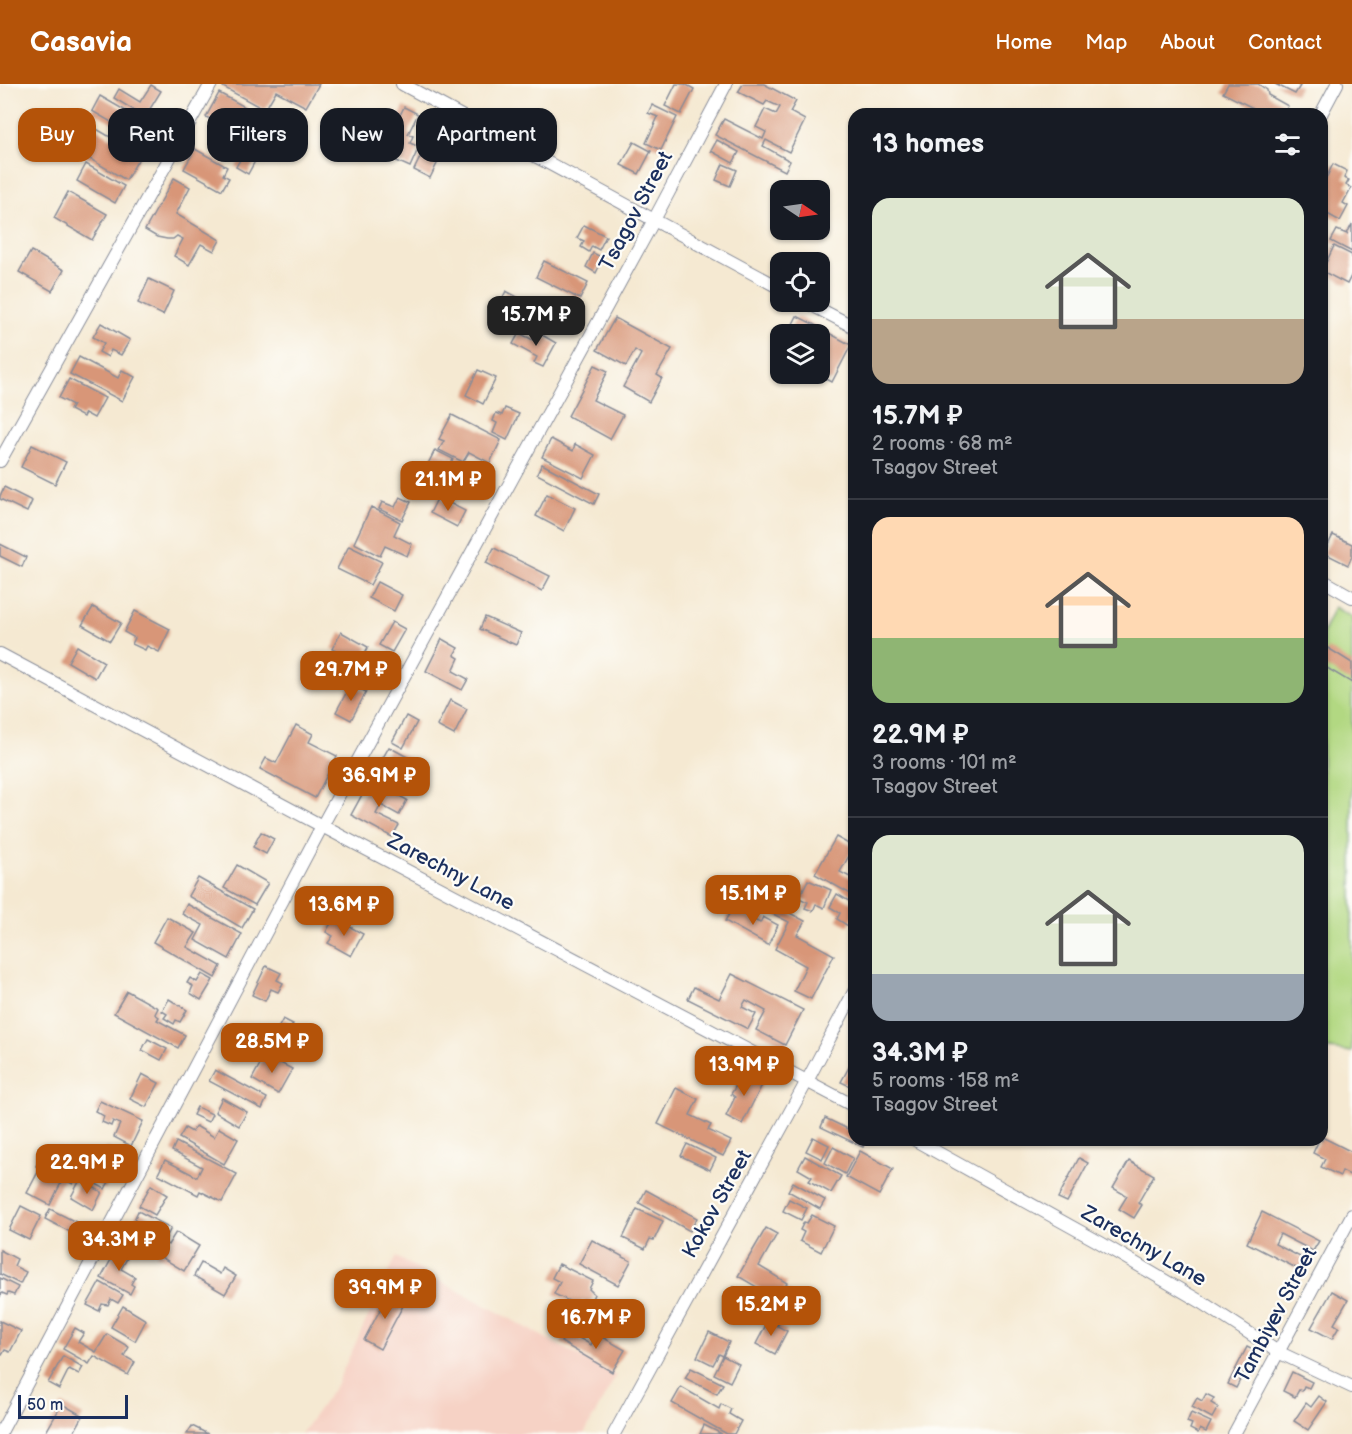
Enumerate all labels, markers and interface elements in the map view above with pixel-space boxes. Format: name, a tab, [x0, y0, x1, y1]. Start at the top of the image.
text: Casavia	[30, 26, 132, 59]
text: Home	[995, 30, 1052, 55]
text: Map	[1085, 30, 1127, 55]
text: About	[1160, 30, 1215, 55]
text: Contact	[1248, 30, 1322, 55]
chip: Buy	[18, 108, 96, 162]
chip: Rent	[108, 108, 195, 162]
chip: Filters	[207, 108, 308, 162]
chip: New	[320, 108, 404, 162]
chip: Apartment	[416, 108, 557, 162]
icon: filters	[1271, 128, 1304, 161]
text: 13 homes	[872, 129, 984, 160]
street label: Tsagov Street	[594, 146, 678, 275]
north arrow	[770, 180, 830, 240]
map controls	[770, 180, 830, 384]
icon: home	[1034, 237, 1142, 345]
button: locate	[770, 252, 830, 312]
pin: 15.7M ₽	[481, 296, 591, 347]
text: 15.7M ₽	[501, 303, 571, 327]
button: layers	[770, 324, 830, 384]
text: 15.7M ₽	[872, 401, 963, 432]
text: 2 rooms · 68 m²	[872, 432, 1013, 456]
text: Tsagov Street	[872, 456, 998, 480]
pin: 21.1M ₽	[393, 461, 503, 512]
text: 21.1M ₽	[414, 468, 482, 492]
icon: home	[1034, 556, 1142, 664]
pin: 29.7M ₽	[296, 651, 406, 702]
text: 29.7M ₽	[314, 658, 388, 682]
text: 22.9M ₽	[872, 720, 969, 751]
text: 3 rooms · 101 m²	[872, 751, 1017, 775]
pin: 36.9M ₽	[324, 757, 434, 808]
text: 36.9M ₽	[342, 764, 416, 788]
text: Tsagov Street	[872, 775, 998, 799]
street label: Zarechny Lane	[382, 828, 519, 916]
icon: home	[1034, 874, 1142, 982]
pin: 15.1M ₽	[698, 875, 808, 926]
text: 15.1M ₽	[719, 882, 787, 906]
pin: 13.6M ₽	[289, 886, 399, 937]
text: 13.6M ₽	[309, 893, 379, 917]
pin: 28.5M ₽	[217, 1023, 327, 1074]
text: 28.5M ₽	[235, 1030, 309, 1054]
text: 34.3M ₽	[872, 1038, 968, 1069]
pin: 13.9M ₽	[689, 1046, 799, 1097]
text: 13.9M ₽	[709, 1053, 779, 1077]
text: 5 rooms · 158 m²	[872, 1069, 1019, 1093]
text: Tsagov Street	[872, 1093, 998, 1117]
pin: 22.9M ₽	[32, 1144, 142, 1195]
street label: Kokov Street	[677, 1145, 757, 1263]
text: 22.9M ₽	[50, 1151, 124, 1175]
street label: Zarechny Lane	[1076, 1200, 1211, 1292]
pin: 34.3M ₽	[64, 1221, 174, 1272]
text: 34.3M ₽	[82, 1228, 156, 1252]
street label: Tambiyev Street	[1230, 1242, 1323, 1387]
pin: 39.9M ₽	[330, 1269, 440, 1320]
text: 39.9M ₽	[348, 1276, 422, 1300]
pin: 15.2M ₽	[716, 1286, 826, 1337]
text: 15.2M ₽	[736, 1293, 806, 1317]
pin: 16.7M ₽	[541, 1299, 651, 1350]
text: 16.7M ₽	[561, 1306, 631, 1330]
scale bar	[18, 1392, 128, 1420]
text: 50 m	[27, 1396, 63, 1415]

